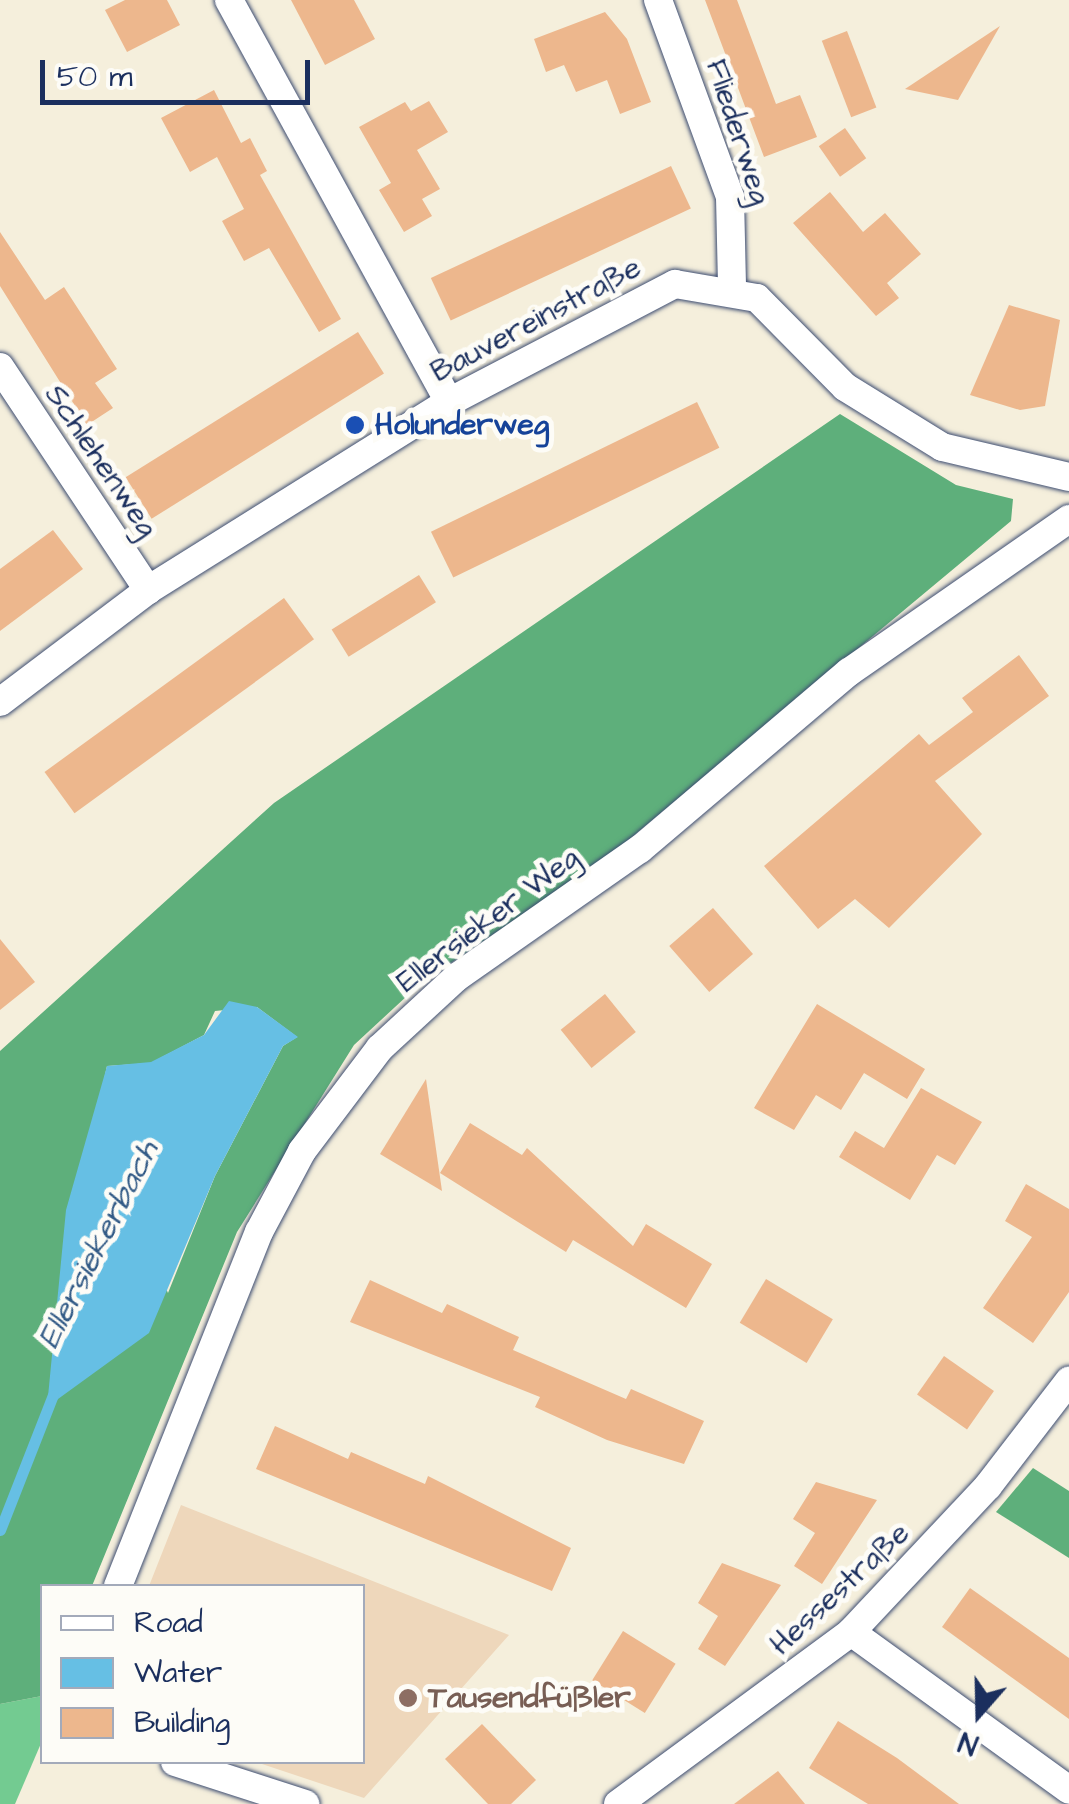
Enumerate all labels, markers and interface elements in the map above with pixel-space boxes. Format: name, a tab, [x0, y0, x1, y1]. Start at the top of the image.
scale bar	[45, 40, 315, 102]
street label: Fliederweg	[698, 55, 778, 209]
text: 50 m	[57, 56, 133, 98]
street label: Bauvereinstraße	[425, 250, 647, 390]
street label: Schlehenweg	[37, 378, 165, 544]
place label: Holunderweg	[375, 407, 549, 443]
marker: Holunderweg	[344, 414, 366, 436]
street label: Ellersieker Weg	[390, 840, 586, 1000]
water label: Ellersiekerbach	[30, 1135, 168, 1355]
street label: Hessestraße	[763, 1515, 917, 1663]
legend	[40, 1584, 365, 1764]
text: Road	[134, 1602, 203, 1644]
text: Water	[134, 1652, 222, 1694]
north arrow	[929, 1664, 1029, 1764]
place label: Tausendfüßler	[428, 1680, 631, 1716]
marker: Tausendfüßler	[397, 1687, 419, 1709]
text: Building	[134, 1702, 230, 1744]
text: N	[954, 1721, 983, 1764]

